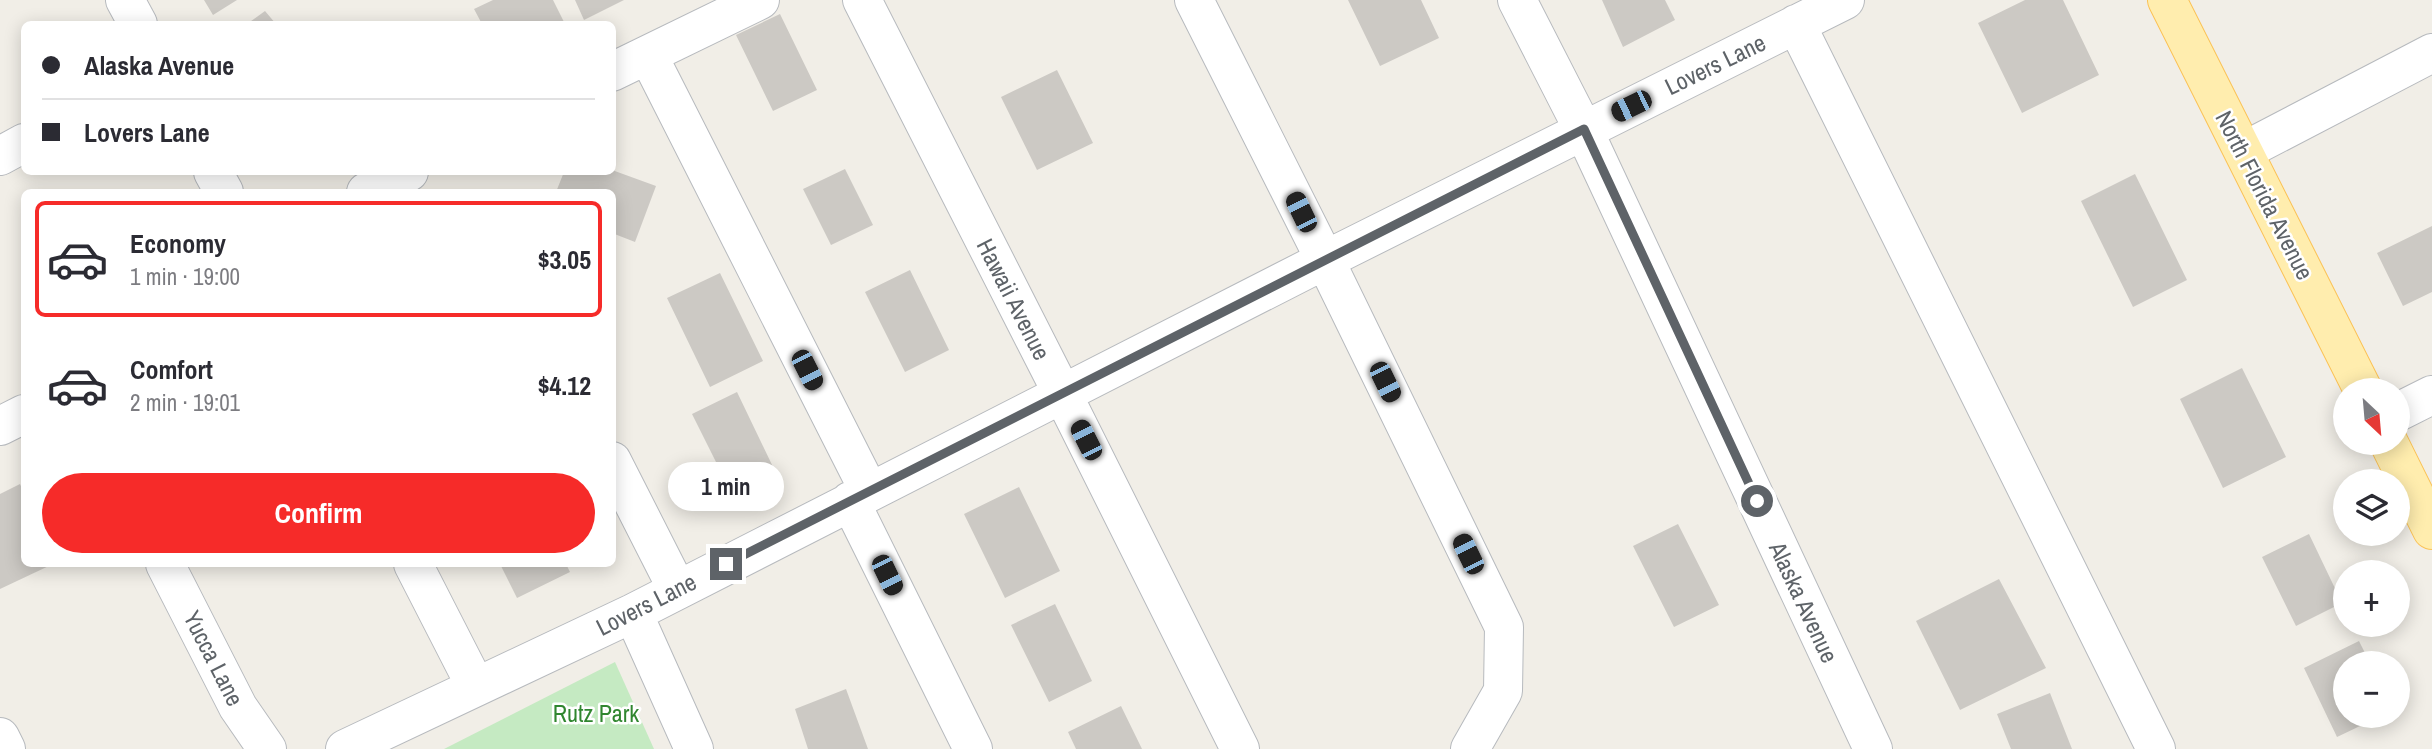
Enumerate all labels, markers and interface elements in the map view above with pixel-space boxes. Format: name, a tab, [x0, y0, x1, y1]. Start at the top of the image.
street label: Lovers Lane	[1659, 26, 1771, 102]
text: Alaska Avenue	[84, 48, 234, 83]
car	[1608, 87, 1655, 125]
street label: North Florida Avenue	[2209, 105, 2321, 285]
text: Lovers Lane	[84, 115, 210, 150]
car	[1283, 189, 1320, 235]
text: Economy	[130, 226, 226, 261]
icon: car	[46, 228, 109, 291]
street label: Hawaii Avenue	[970, 233, 1058, 365]
text: $3.05	[538, 242, 591, 277]
text: 1 min · 19:00	[130, 261, 240, 292]
car	[789, 347, 826, 393]
text: Comfort	[130, 352, 213, 387]
icon: car	[46, 354, 109, 417]
car	[1367, 359, 1404, 405]
text: $4.12	[538, 368, 591, 403]
north arrow	[2333, 378, 2410, 455]
map controls	[2333, 378, 2410, 728]
text: 2 min · 19:01	[130, 387, 240, 418]
car	[1068, 417, 1105, 463]
callout: 1 min	[668, 462, 784, 512]
button: layers	[2333, 469, 2410, 546]
text: 1 min	[701, 471, 751, 502]
button: Confirm	[42, 473, 595, 553]
route start	[1741, 485, 1773, 517]
car	[1450, 531, 1487, 577]
street label: Alaska Avenue	[1762, 535, 1846, 668]
route end	[710, 548, 742, 580]
car	[869, 552, 906, 598]
button: +	[2333, 560, 2410, 637]
street label: Lovers Lane	[590, 565, 702, 643]
street label: Yucca Lane	[176, 605, 252, 711]
button: −	[2333, 651, 2410, 728]
park label: Rutz Park	[553, 697, 639, 729]

